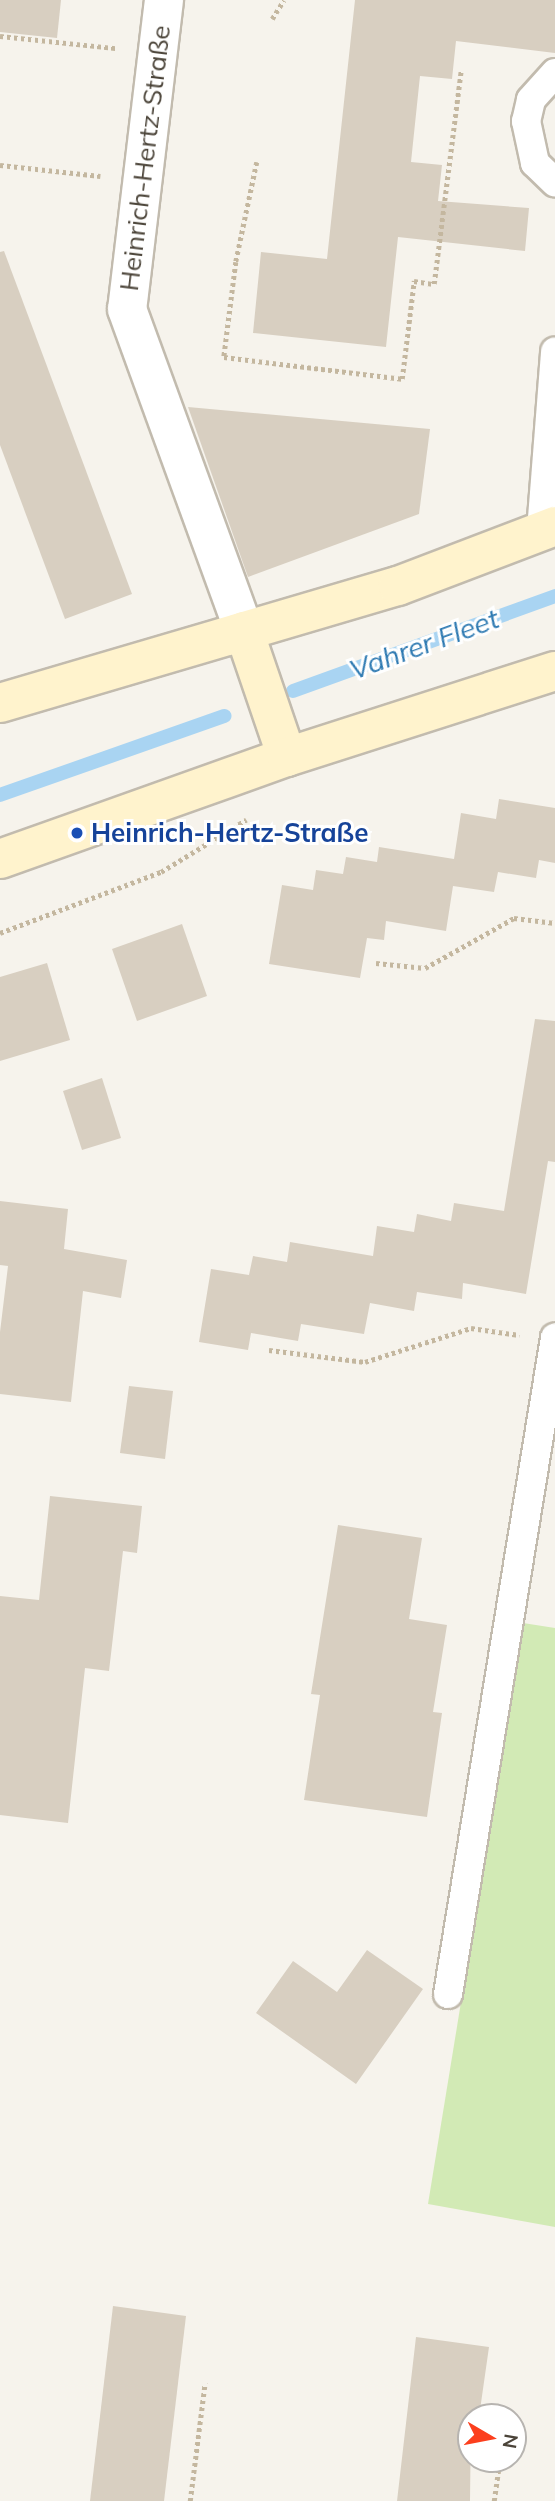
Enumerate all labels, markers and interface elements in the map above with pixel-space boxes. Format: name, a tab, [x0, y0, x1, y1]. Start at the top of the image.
street label: Heinrich-Hertz-Straße	[113, 23, 177, 293]
water label: Vahrer Fleet	[345, 601, 503, 687]
place label: Heinrich-Hertz-Straße	[91, 817, 368, 849]
marker: Heinrich-Hertz-Straße	[69, 825, 85, 841]
north arrow	[457, 2403, 527, 2473]
text: N	[498, 2432, 524, 2450]

